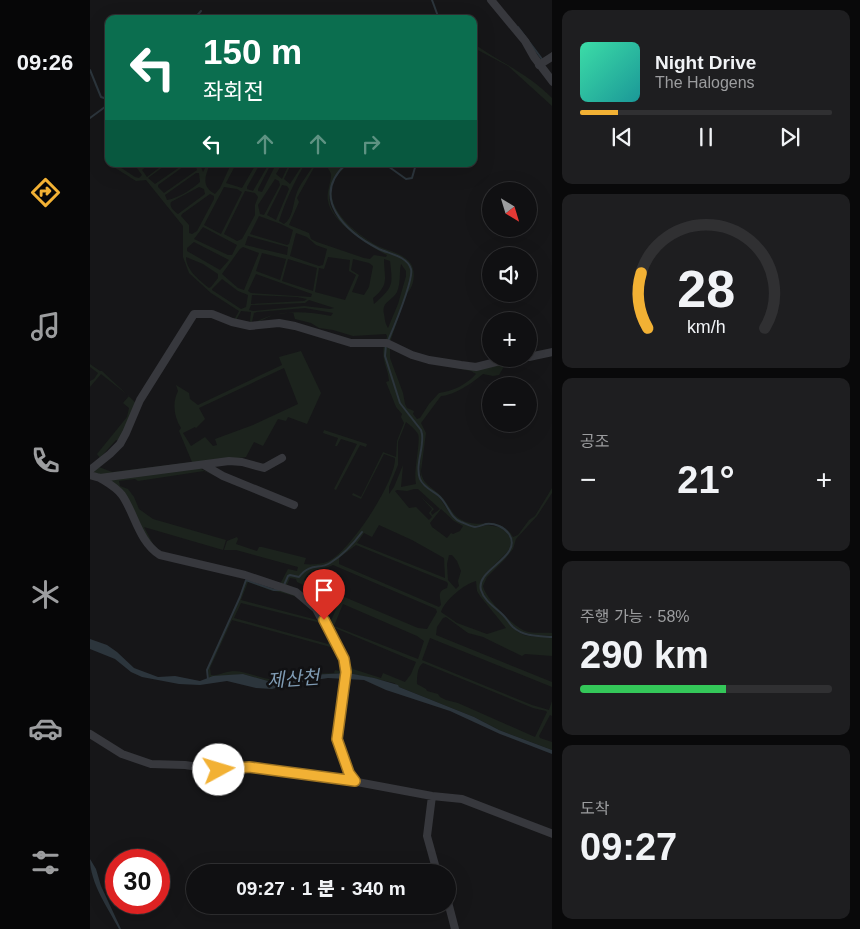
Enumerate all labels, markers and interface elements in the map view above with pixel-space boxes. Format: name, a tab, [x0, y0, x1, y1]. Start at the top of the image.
text: 150 m	[203, 32, 302, 71]
icon: left	[120, 35, 185, 100]
text: 09:26	[17, 50, 73, 75]
text: Night Drive	[655, 52, 756, 73]
text: The Halogens	[655, 74, 755, 91]
text: 좌회전	[203, 79, 264, 104]
icon: previous	[608, 123, 636, 151]
icon: pause	[692, 123, 720, 151]
icon: next	[776, 123, 804, 151]
icon: left	[198, 130, 226, 158]
icon: ahead	[251, 130, 279, 158]
icon: ahead	[304, 130, 332, 158]
icon: right	[357, 130, 385, 158]
icon: directions	[28, 175, 63, 210]
north arrow	[482, 182, 538, 238]
map controls	[482, 182, 537, 432]
button: sound	[482, 247, 537, 302]
text: 28	[677, 260, 735, 318]
icon: music	[28, 309, 63, 344]
button: +	[482, 312, 537, 367]
text: km/h	[687, 317, 725, 337]
button: −	[482, 377, 537, 432]
text: 공조	[580, 433, 609, 450]
icon: phone	[28, 443, 63, 478]
text: 21°	[677, 459, 735, 501]
text: −	[580, 464, 596, 495]
text: +	[816, 464, 832, 495]
pin	[303, 569, 345, 620]
icon: arrive	[310, 576, 338, 604]
icon: climate	[28, 577, 63, 612]
text: 주행 가능 · 58%	[580, 608, 690, 625]
text: 290 km	[580, 634, 709, 676]
water label: 제산천	[266, 667, 321, 691]
icon: car	[28, 711, 63, 746]
position arrow	[192, 743, 244, 795]
text: 도착	[580, 800, 609, 817]
text: 09:27	[580, 826, 677, 868]
icon: filters	[28, 845, 63, 880]
speed limit sign: 30	[105, 849, 170, 914]
text: 09:27 · 1 분 · 340 m	[236, 878, 406, 899]

